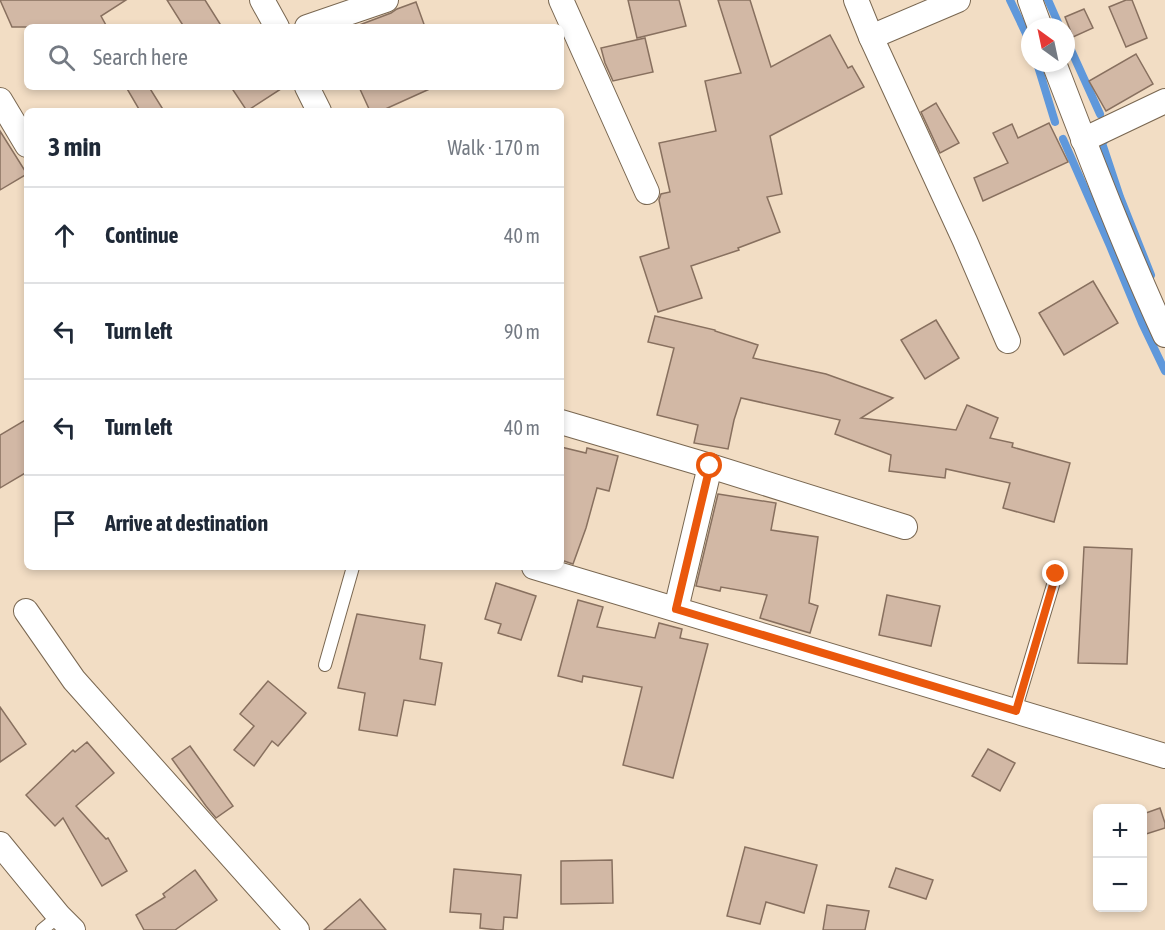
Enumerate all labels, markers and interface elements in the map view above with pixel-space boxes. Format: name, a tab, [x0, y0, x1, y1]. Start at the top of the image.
north arrow	[1021, 18, 1075, 72]
search box	[24, 24, 564, 90]
icon: search	[45, 41, 78, 74]
text: Search here	[93, 44, 188, 70]
text: 3 min	[48, 132, 101, 162]
text: Walk · 170 m	[448, 136, 540, 159]
icon: ahead	[48, 219, 81, 252]
text: Continue	[105, 222, 179, 248]
text: 40 m	[504, 224, 540, 247]
icon: left	[48, 315, 81, 348]
text: Turn left	[105, 318, 172, 344]
text: 90 m	[504, 320, 540, 343]
icon: left	[48, 411, 81, 444]
text: Turn left	[105, 414, 172, 440]
text: 40 m	[504, 416, 540, 439]
route start	[696, 452, 722, 478]
icon: arrive	[48, 507, 81, 540]
text: Arrive at destination	[105, 510, 268, 536]
route end	[1042, 560, 1068, 586]
map controls	[1093, 804, 1147, 912]
button: +	[1093, 804, 1147, 858]
button: −	[1093, 858, 1147, 912]

